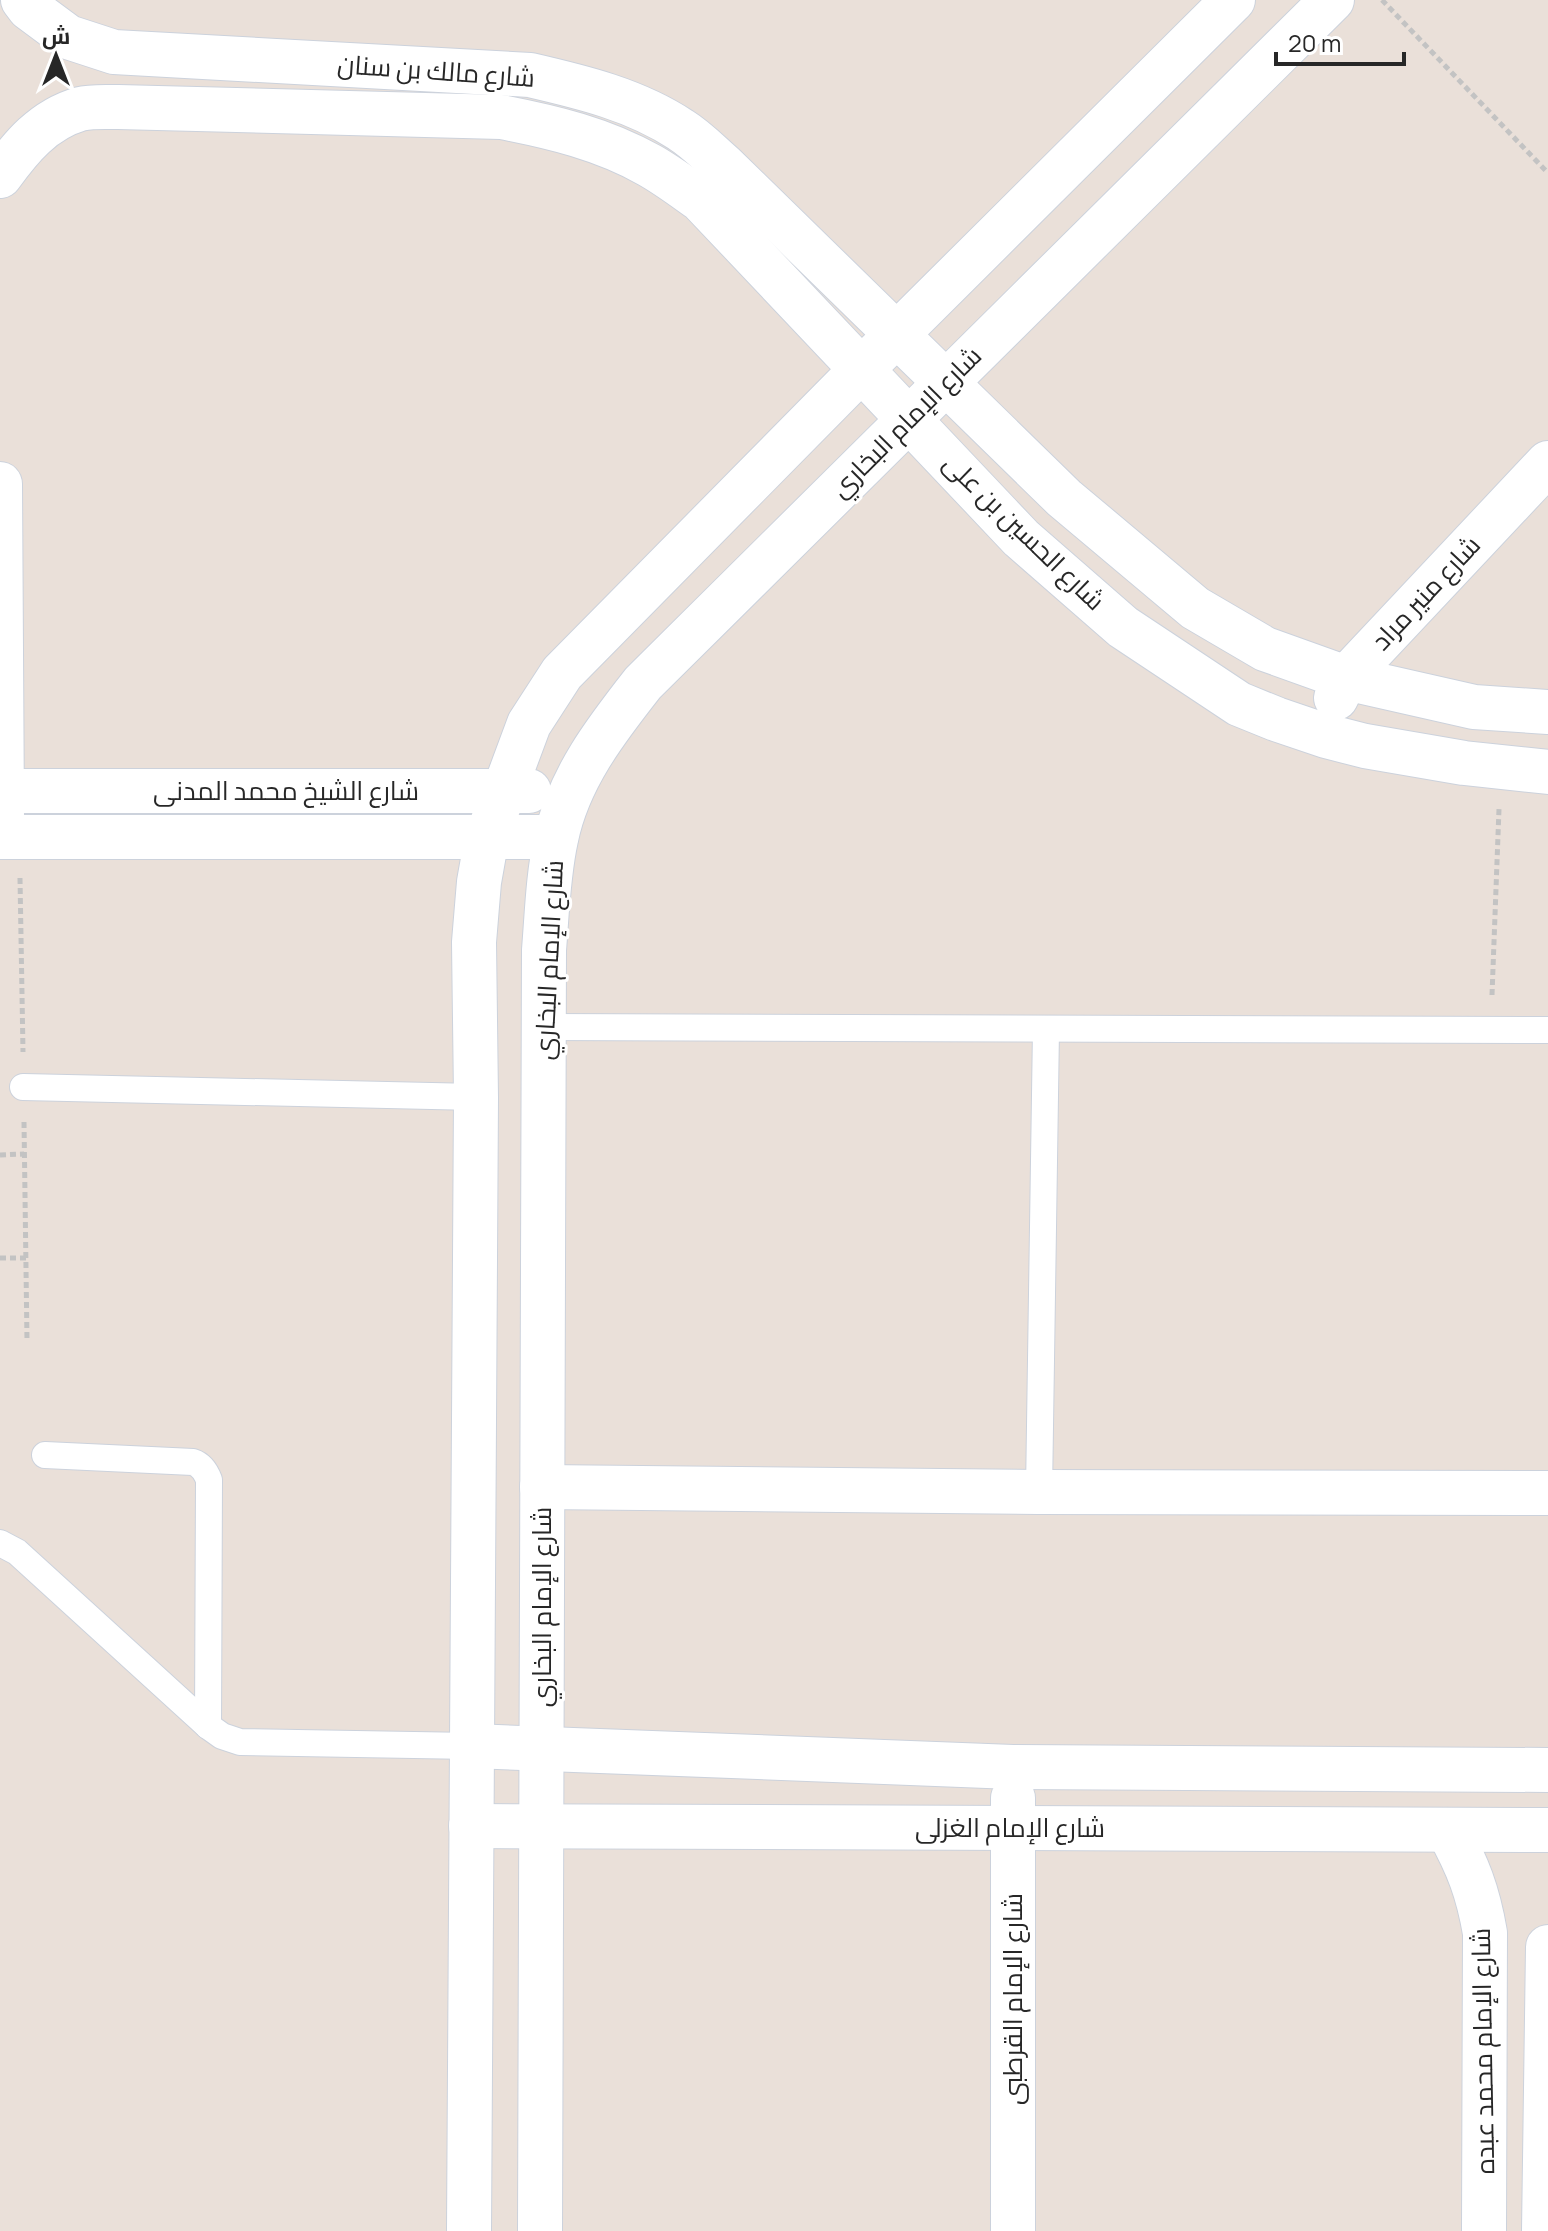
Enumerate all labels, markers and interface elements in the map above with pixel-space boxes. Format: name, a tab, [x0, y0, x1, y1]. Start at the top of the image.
north arrow	[16, 16, 96, 96]
scale bar	[1276, 16, 1404, 66]
text: ش	[42, 21, 70, 51]
text: 20 m	[1288, 26, 1341, 59]
street label: شارع مالك بن سنان	[336, 45, 536, 95]
street label: شارع الإمام البخاري	[822, 338, 991, 507]
street label: شارع الحسين بن على	[936, 445, 1113, 618]
street label: شارع منير مراد	[1363, 527, 1488, 657]
street label: شارع الشيخ محمد المدنى	[153, 772, 419, 808]
street label: شارع الإمام البخاري	[525, 859, 574, 1061]
street label: شارع الإمام البخاري	[523, 1507, 562, 1707]
street label: شارع الإمام الغزلى	[915, 1809, 1105, 1846]
street label: شارع الإمام القرطبى	[994, 1893, 1031, 2105]
street label: شارع الإمام محمد عبده	[1462, 1928, 1503, 2174]

